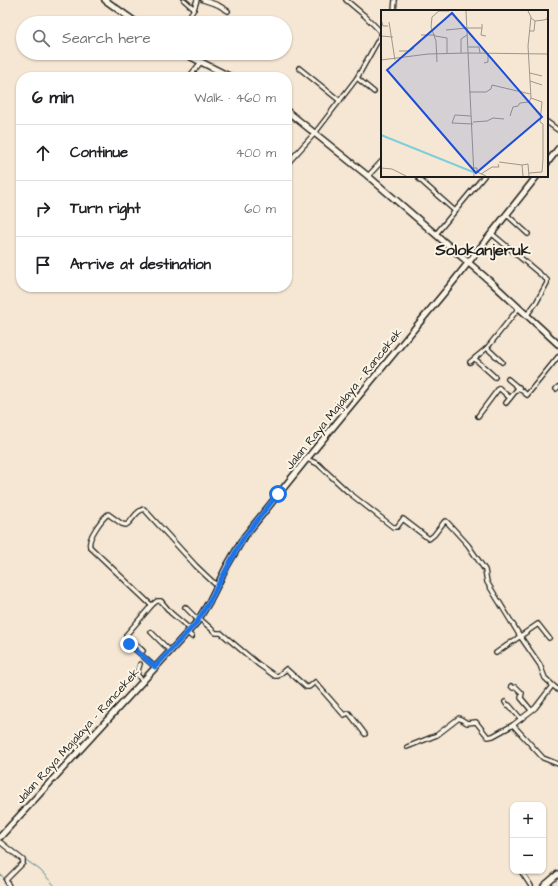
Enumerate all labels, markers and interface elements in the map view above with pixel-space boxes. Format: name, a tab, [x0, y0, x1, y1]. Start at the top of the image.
inset map	[381, 10, 548, 177]
search box	[16, 16, 292, 60]
icon: search	[30, 27, 52, 49]
text: Search here	[62, 28, 151, 49]
text: 6 min	[32, 86, 74, 110]
text: Walk · 460 m	[194, 89, 276, 107]
icon: ahead	[32, 142, 54, 164]
text: Continue	[70, 142, 128, 163]
text: 400 m	[235, 144, 276, 162]
icon: right	[32, 198, 54, 220]
text: Turn right	[70, 198, 141, 219]
text: 60 m	[244, 200, 276, 218]
district label: Solokanjeruk	[434, 239, 531, 261]
icon: arrive	[32, 254, 54, 276]
text: Arrive at destination	[70, 254, 211, 275]
street label: Jalan Raya Majalaya - Rancekek	[281, 324, 408, 474]
route start	[269, 485, 287, 503]
route end	[120, 635, 138, 653]
street label: Jalan Raya Majalaya - Rancekek	[12, 664, 145, 808]
map controls	[510, 802, 546, 874]
button: +	[510, 802, 546, 838]
button: −	[510, 838, 546, 874]

